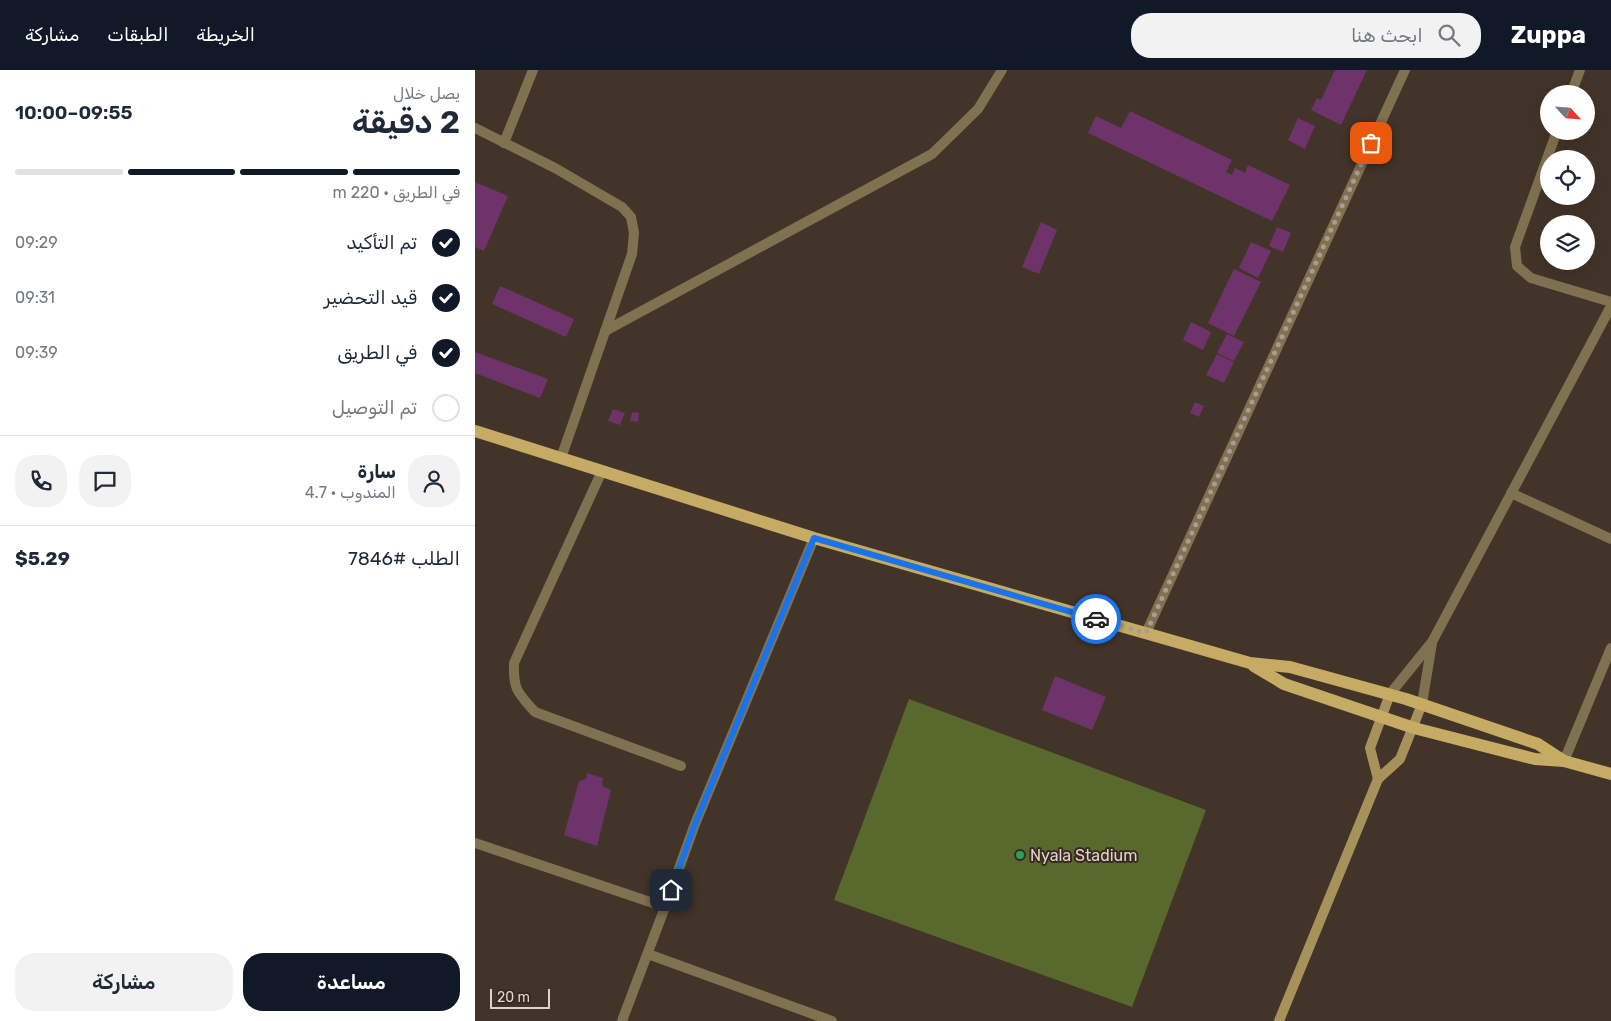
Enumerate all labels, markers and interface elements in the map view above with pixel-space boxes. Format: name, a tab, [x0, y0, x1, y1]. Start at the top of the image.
search box	[1131, 13, 1481, 58]
icon: search	[1435, 21, 1463, 49]
text: Zuppa	[1511, 21, 1586, 49]
text: مشاركة	[25, 24, 79, 46]
text: الطبقات	[107, 24, 168, 46]
text: الخريطة	[196, 24, 255, 46]
text: ابحث هنا	[1351, 24, 1423, 47]
text: يصل خلال	[393, 84, 460, 103]
north arrow	[1540, 85, 1595, 140]
map controls	[1540, 85, 1595, 270]
text: 09:55–10:00	[15, 101, 132, 124]
text: 2 دقيقة	[352, 103, 460, 141]
pin	[1350, 122, 1392, 164]
icon: bag	[1357, 129, 1385, 157]
button: locate	[1540, 150, 1595, 205]
text: في الطريق · 220 m	[333, 183, 460, 202]
button: layers	[1540, 215, 1595, 270]
icon: check	[432, 229, 460, 257]
text: تم التأكيد	[346, 231, 417, 254]
text: 09:29	[15, 233, 58, 252]
icon: check	[432, 284, 460, 312]
text: قيد التحضير	[324, 286, 417, 309]
text: 09:31	[15, 288, 55, 307]
icon: check	[432, 339, 460, 367]
text: في الطريق	[337, 341, 417, 364]
text: 09:39	[15, 343, 58, 362]
text: تم التوصيل	[332, 396, 417, 419]
button: phone	[15, 455, 67, 507]
button: chat	[79, 455, 131, 507]
button: person	[408, 455, 460, 507]
text: سارة	[358, 460, 396, 483]
text: المندوب · 4.7	[305, 483, 396, 502]
text: $5.29	[15, 547, 70, 570]
text: الطلب #7846	[348, 547, 460, 570]
courier	[1071, 594, 1121, 644]
icon: car	[1082, 605, 1110, 633]
place label: Nyala Stadium	[1030, 846, 1137, 865]
marker: Nyala Stadium	[1014, 849, 1026, 861]
pin	[650, 869, 692, 911]
icon: home	[657, 876, 685, 904]
button: مشاركة	[15, 953, 233, 1011]
button: مساعدة	[243, 953, 460, 1011]
scale bar	[490, 986, 550, 1009]
text: 20 m	[497, 989, 530, 1006]

